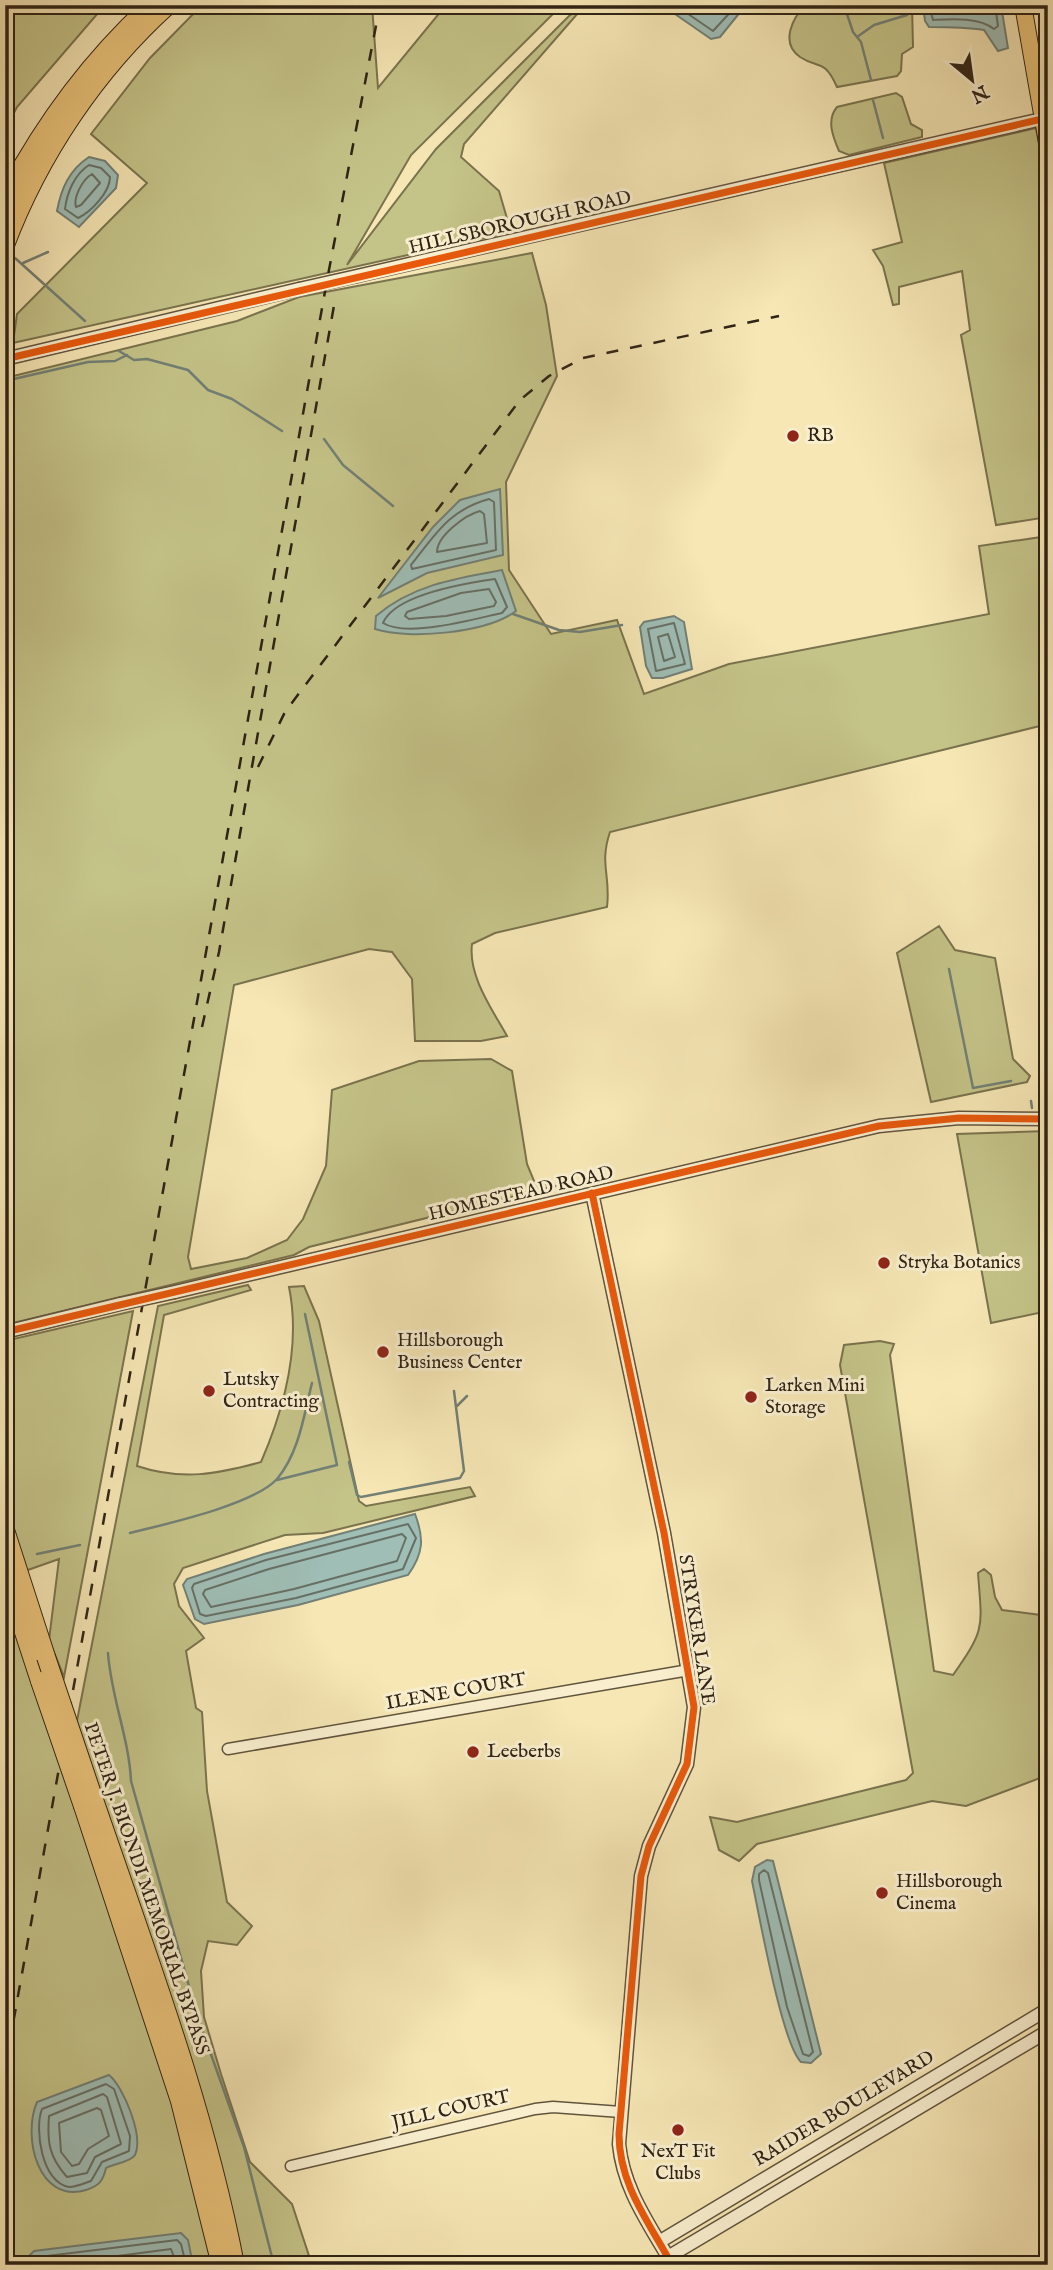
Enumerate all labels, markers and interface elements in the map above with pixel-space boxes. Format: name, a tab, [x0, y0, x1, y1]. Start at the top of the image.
north arrow	[937, 46, 1007, 116]
text: N	[966, 78, 993, 108]
street label: HILLSBOROUGH ROAD	[406, 186, 634, 260]
place label: RB	[807, 424, 834, 448]
marker: RB	[785, 428, 801, 444]
street label: HOMESTEAD ROAD	[426, 1161, 616, 1227]
place label: Stryka Botanics	[898, 1251, 1020, 1275]
marker: Stryka Botanics	[876, 1255, 892, 1271]
place label: Hillsborough Business Center	[397, 1329, 522, 1375]
marker: Hillsborough Business Center	[375, 1344, 391, 1360]
place label: Lutsky Contracting	[223, 1368, 319, 1414]
place label: Larken Mini Storage	[765, 1374, 865, 1420]
marker: Lutsky Contracting	[201, 1383, 217, 1399]
marker: Larken Mini Storage	[743, 1389, 759, 1405]
street label: STRYKER LANE	[672, 1553, 720, 1707]
street label: ILENE COURT	[384, 1668, 528, 1716]
street label: PETER J. BIONDI MEMORIAL BYPASS	[78, 1720, 214, 2058]
place label: Leeberbs	[487, 1740, 561, 1764]
marker: Leeberbs	[465, 1744, 481, 1760]
place label: Hillsborough Cinema	[896, 1870, 1002, 1916]
marker: Hillsborough Cinema	[874, 1885, 890, 1901]
street label: RAIDER BOULEVARD	[749, 2045, 939, 2173]
street label: JILL COURT	[388, 2085, 512, 2136]
marker: NexT Fit Clubs	[670, 2122, 686, 2138]
place label: NexT Fit Clubs	[641, 2140, 716, 2186]

